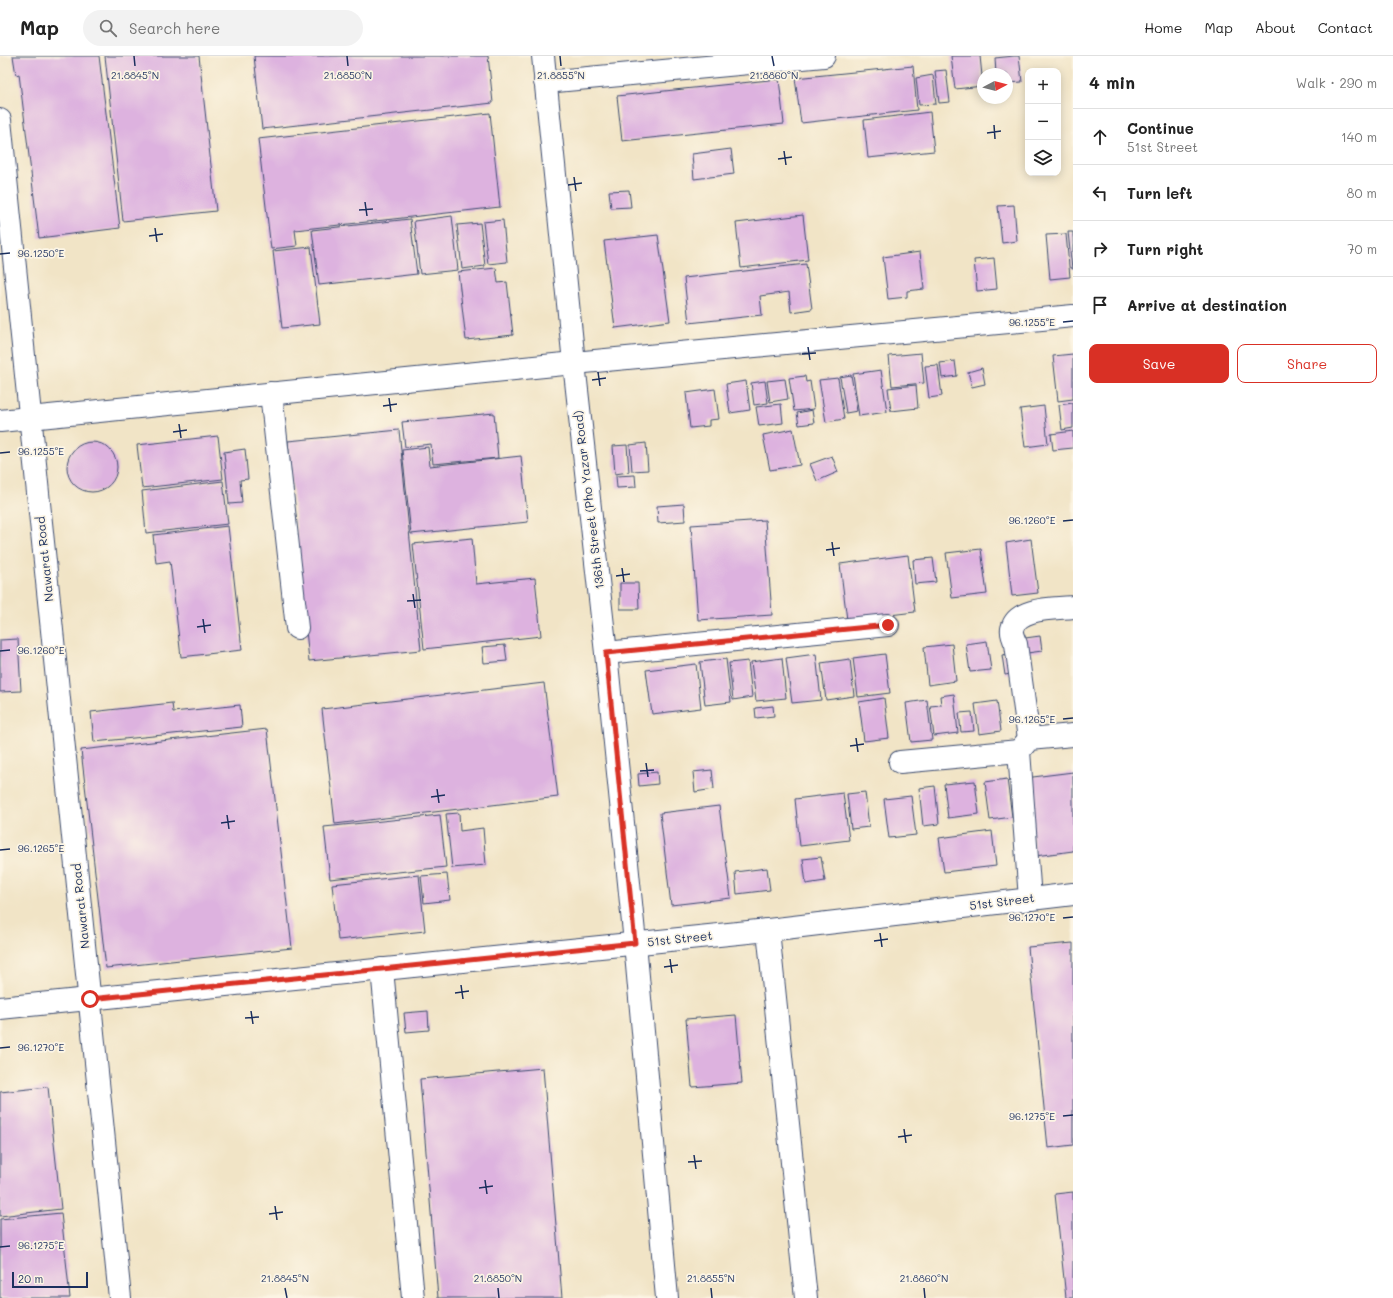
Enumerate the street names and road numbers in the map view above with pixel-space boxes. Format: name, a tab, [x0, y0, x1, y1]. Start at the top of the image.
street label: 136th Street (Pho Yazar Road)	[569, 410, 607, 590]
street label: Nawarat Road	[32, 515, 56, 603]
street label: Nawarat Road	[68, 862, 92, 950]
street label: 51st Street	[968, 889, 1035, 913]
street label: 51st Street	[646, 927, 713, 949]

